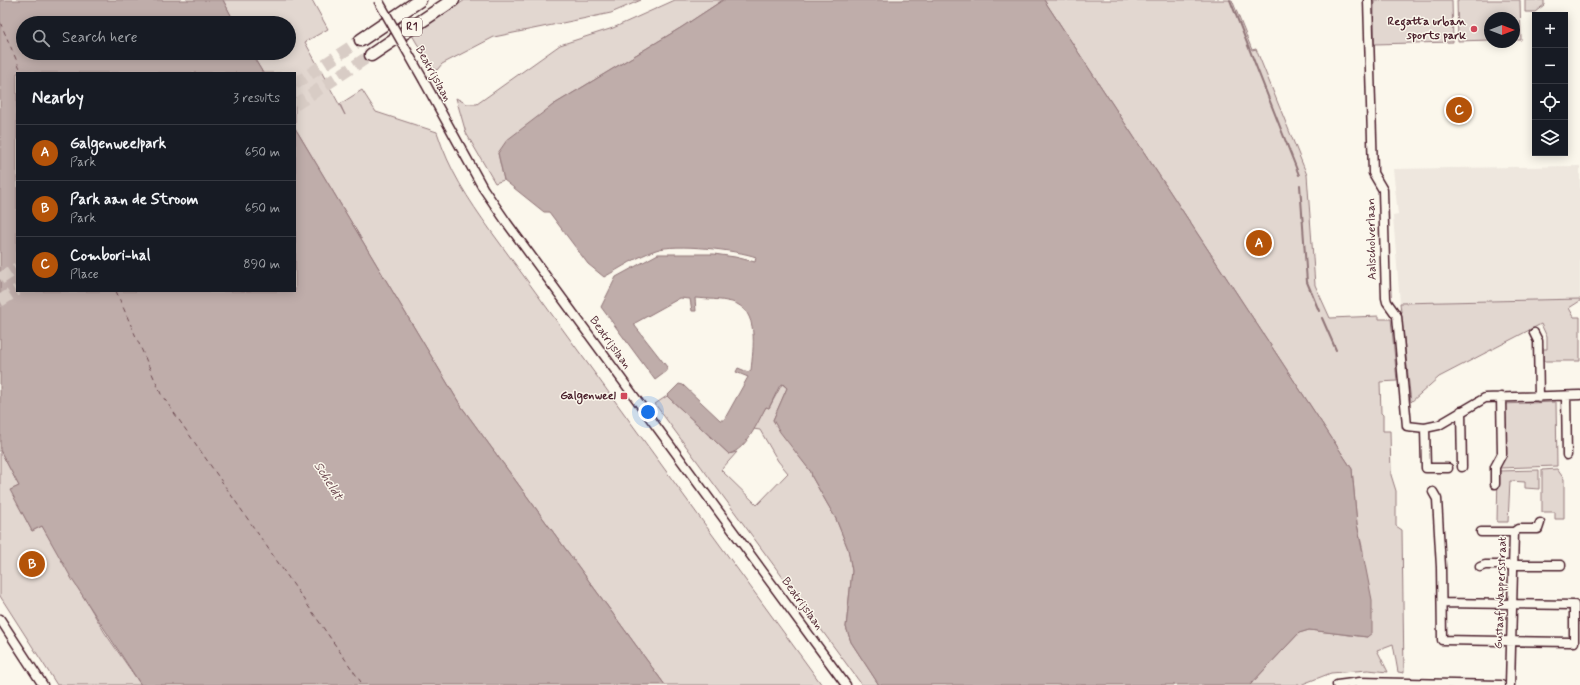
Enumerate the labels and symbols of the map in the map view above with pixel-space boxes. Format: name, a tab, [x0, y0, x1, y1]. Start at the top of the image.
north arrow	[1484, 12, 1520, 48]
place label: Regatta urban sports park	[1387, 14, 1467, 44]
road number: R1	[402, 18, 422, 36]
marker: Regatta urban sports park	[1469, 24, 1479, 34]
street label: Beatrijslaan	[411, 43, 455, 105]
pin: C	[1446, 95, 1472, 125]
street label: Aalscholverlaan	[1363, 198, 1381, 280]
pin: A	[1246, 228, 1272, 258]
street label: Beatrijslaan	[585, 313, 635, 373]
place label: Galgenweel	[560, 388, 617, 405]
marker: Galgenweel	[619, 391, 629, 401]
your location	[638, 402, 658, 422]
water label: Scheldt	[310, 459, 347, 505]
street label: Gustaaf Wappersstraat	[1491, 536, 1511, 650]
pin: B	[19, 549, 45, 579]
street label: Beatrijslaan	[777, 574, 827, 634]

